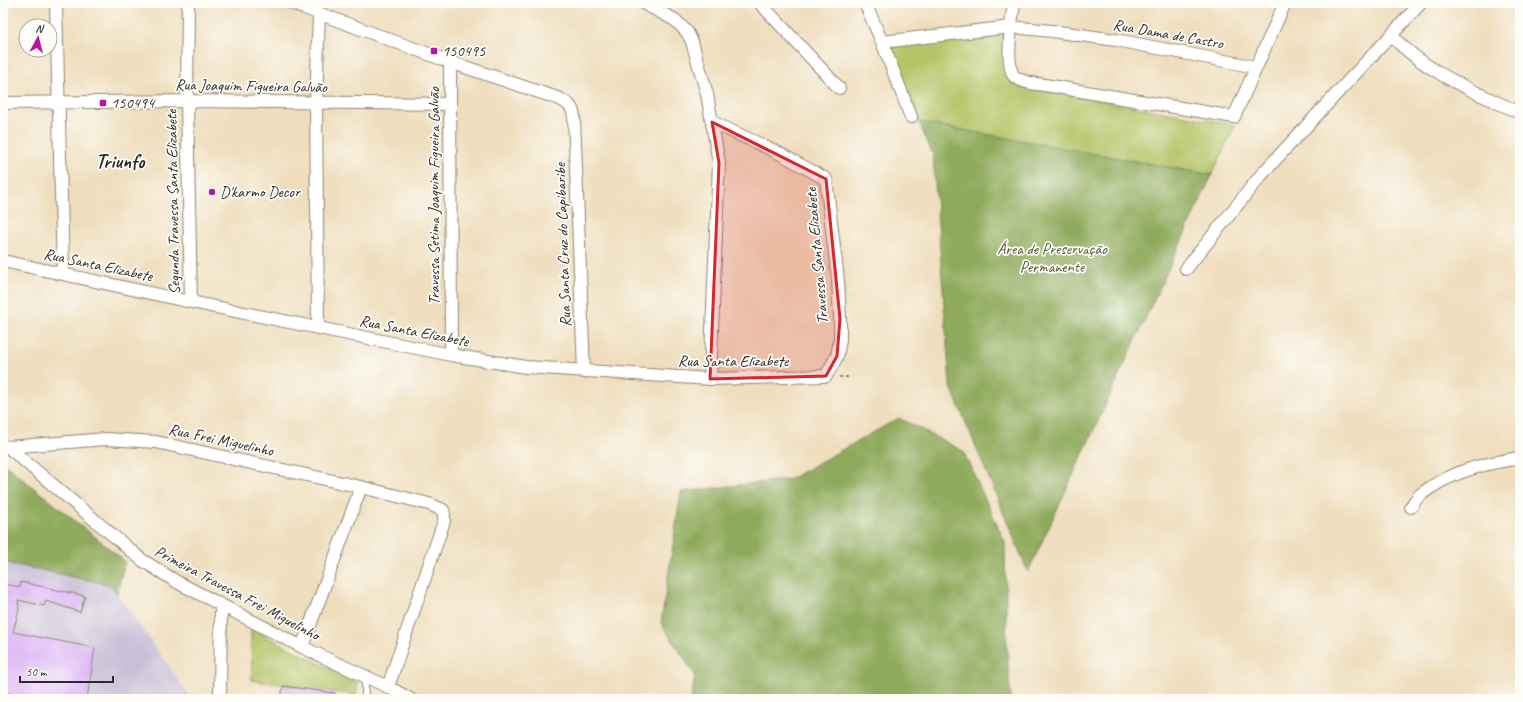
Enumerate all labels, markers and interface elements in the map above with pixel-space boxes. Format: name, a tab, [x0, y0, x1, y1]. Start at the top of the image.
street label: Rua Dama de Castro	[1111, 14, 1226, 54]
north arrow	[18, 18, 58, 58]
text: N	[35, 21, 46, 36]
place label: 150495	[442, 41, 486, 61]
marker: 150495	[429, 46, 439, 56]
street label: Rua Joaquim Figueira Galvão	[175, 75, 328, 97]
street label: Travessa Setima Joaquim Figueira Galvão	[424, 86, 444, 305]
place label: 150494	[111, 93, 156, 113]
marker: 150494	[98, 98, 108, 108]
street label: Segunda Travessa Santa Elizabete	[161, 108, 185, 295]
district label: Triunfo	[96, 149, 146, 174]
street label: Rua Santa Cruz do Capibaribe	[550, 161, 576, 327]
place label: D'karmo Decor	[220, 182, 301, 202]
street label: Travessa Santa Elizabete	[801, 185, 833, 325]
marker: D'karmo Decor	[207, 187, 217, 197]
park label: Área de Preservação Permanente	[997, 239, 1108, 277]
street label: Rua Santa Elizabete	[42, 244, 156, 287]
street label: Rua Santa Elizabete	[358, 311, 472, 352]
street label: Rua Santa Elizabete	[678, 351, 790, 371]
street label: Rua Frei Miguelinho	[167, 419, 277, 461]
street label: Primeira Travessa Frei Miguelinho	[151, 541, 325, 646]
scale bar	[20, 658, 113, 684]
text: 50 m	[26, 664, 48, 680]

